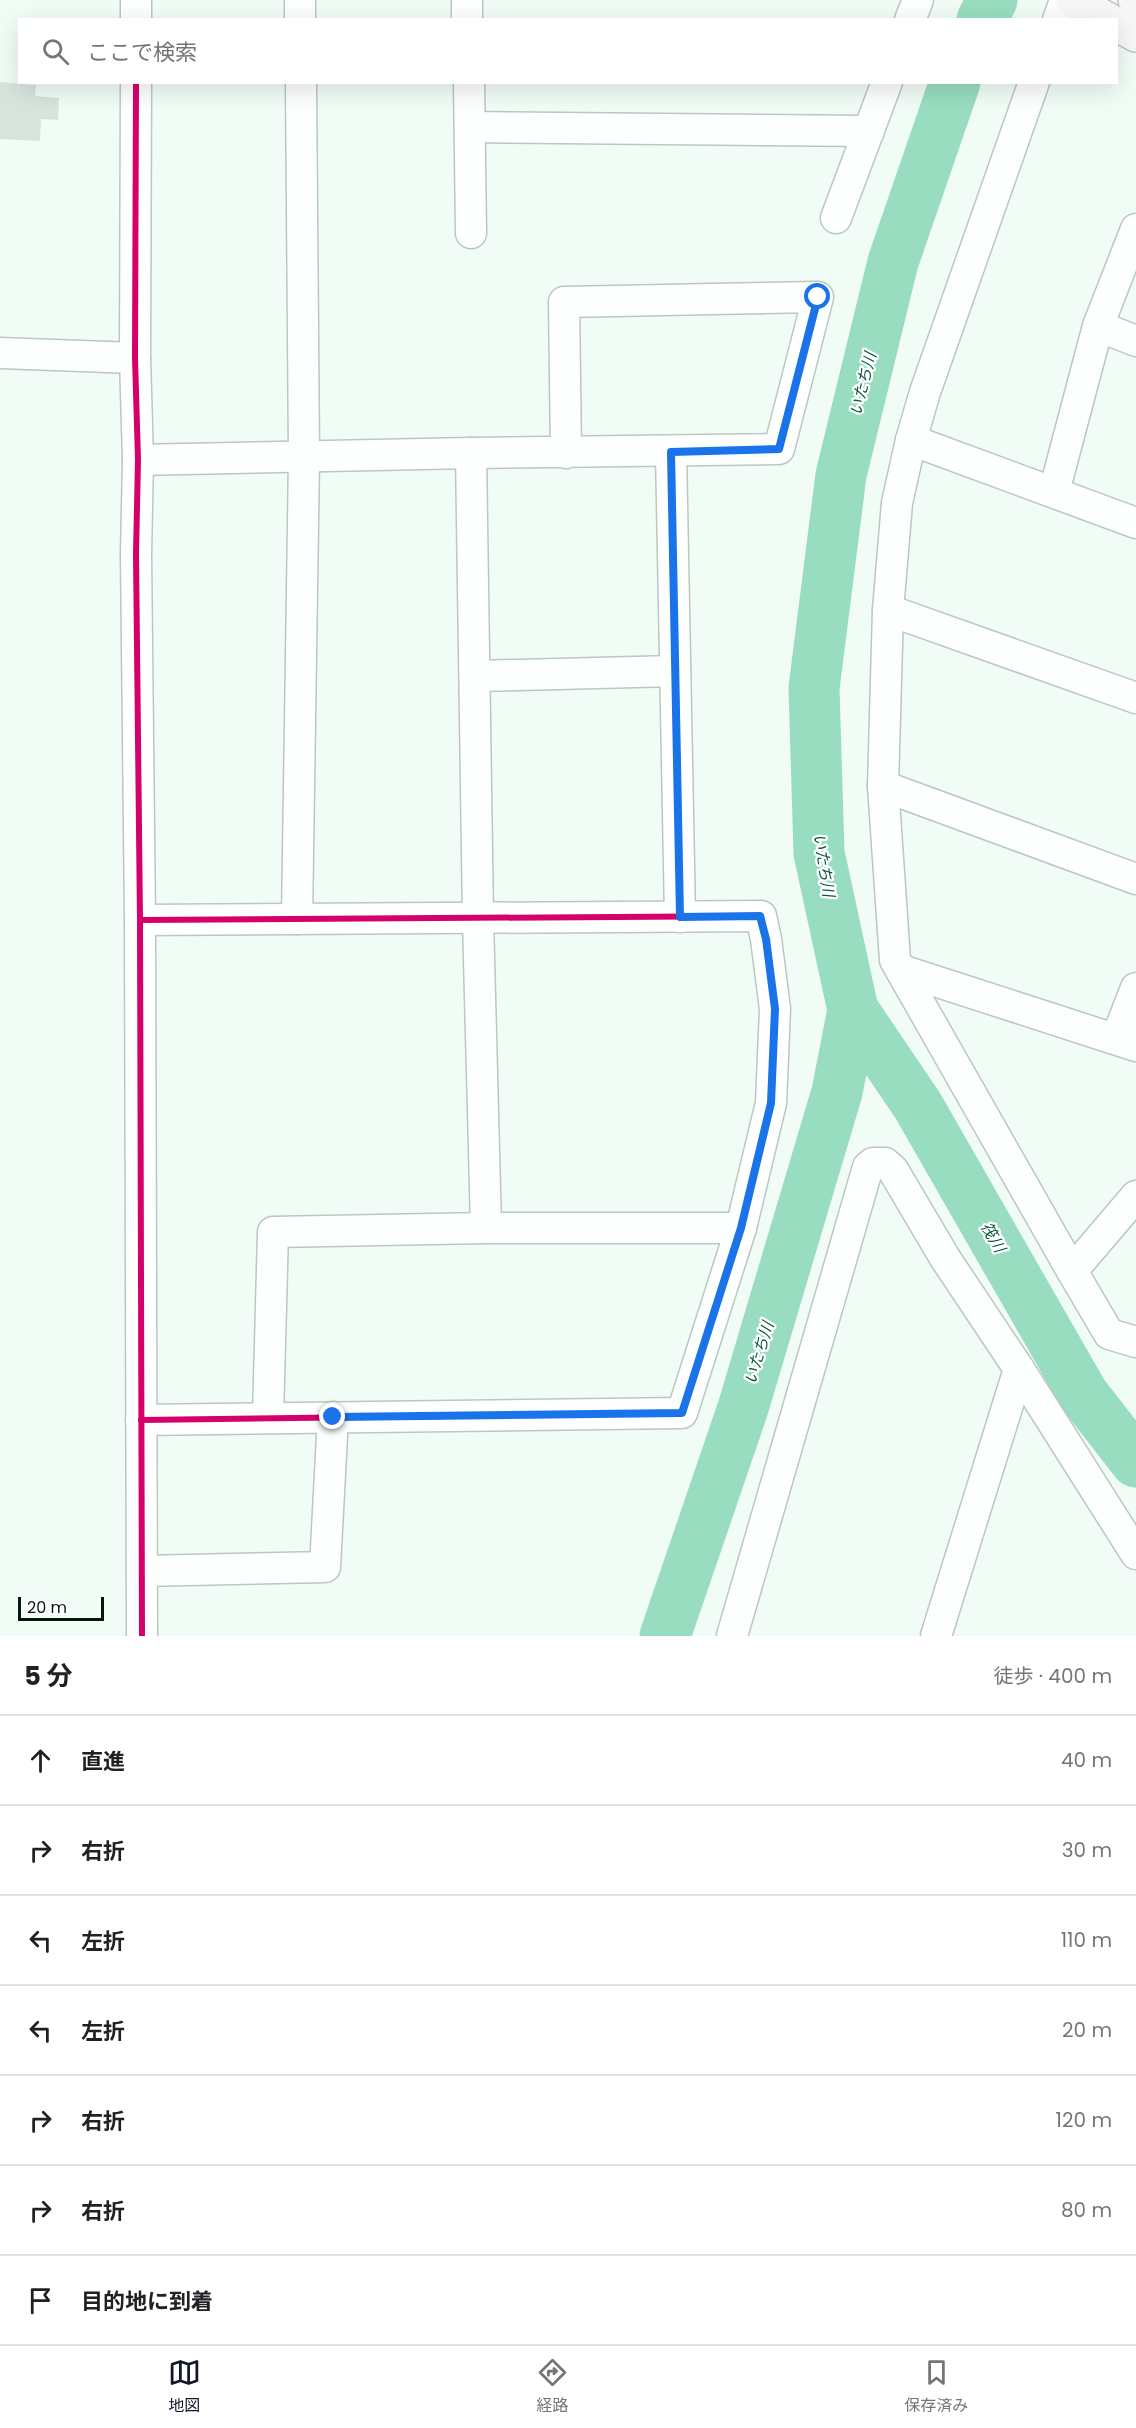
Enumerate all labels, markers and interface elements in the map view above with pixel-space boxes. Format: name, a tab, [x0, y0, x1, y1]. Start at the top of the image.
search box	[18, 18, 1118, 84]
icon: search	[39, 35, 72, 68]
text: ここで検索	[87, 37, 197, 68]
route start	[804, 283, 830, 309]
water label: いたち川	[844, 348, 882, 418]
water label: いたち川	[808, 832, 841, 900]
water label: 筏川	[975, 1217, 1012, 1258]
water label: いたち川	[739, 1317, 780, 1387]
route end	[319, 1403, 345, 1429]
scale bar	[18, 1594, 104, 1622]
text: 20 m	[27, 1596, 67, 1619]
text: 5 分	[24, 1658, 72, 1694]
text: 徒歩 · 400 m	[993, 1662, 1112, 1690]
icon: ahead	[24, 1744, 57, 1777]
text: 直進	[81, 1746, 125, 1777]
text: 40 m	[1061, 1746, 1112, 1774]
icon: right	[24, 1834, 57, 1867]
text: 右折	[81, 1836, 125, 1867]
text: 30 m	[1062, 1836, 1112, 1864]
icon: left	[24, 1924, 57, 1957]
text: 左折	[81, 1926, 125, 1957]
text: 110 m	[1061, 1926, 1112, 1954]
icon: left	[24, 2014, 57, 2047]
text: 左折	[81, 2016, 125, 2047]
text: 20 m	[1062, 2016, 1112, 2044]
icon: right	[24, 2104, 57, 2137]
text: 右折	[81, 2106, 125, 2137]
text: 120 m	[1056, 2106, 1112, 2134]
icon: right	[24, 2194, 57, 2227]
text: 右折	[81, 2196, 125, 2227]
text: 80 m	[1061, 2196, 1112, 2224]
icon: arrive	[24, 2284, 57, 2317]
text: 目的地に到着	[81, 2286, 213, 2317]
tab: 地図	[168, 2356, 201, 2418]
tab: 経路	[536, 2356, 569, 2418]
tab: 保存済み	[904, 2356, 968, 2418]

